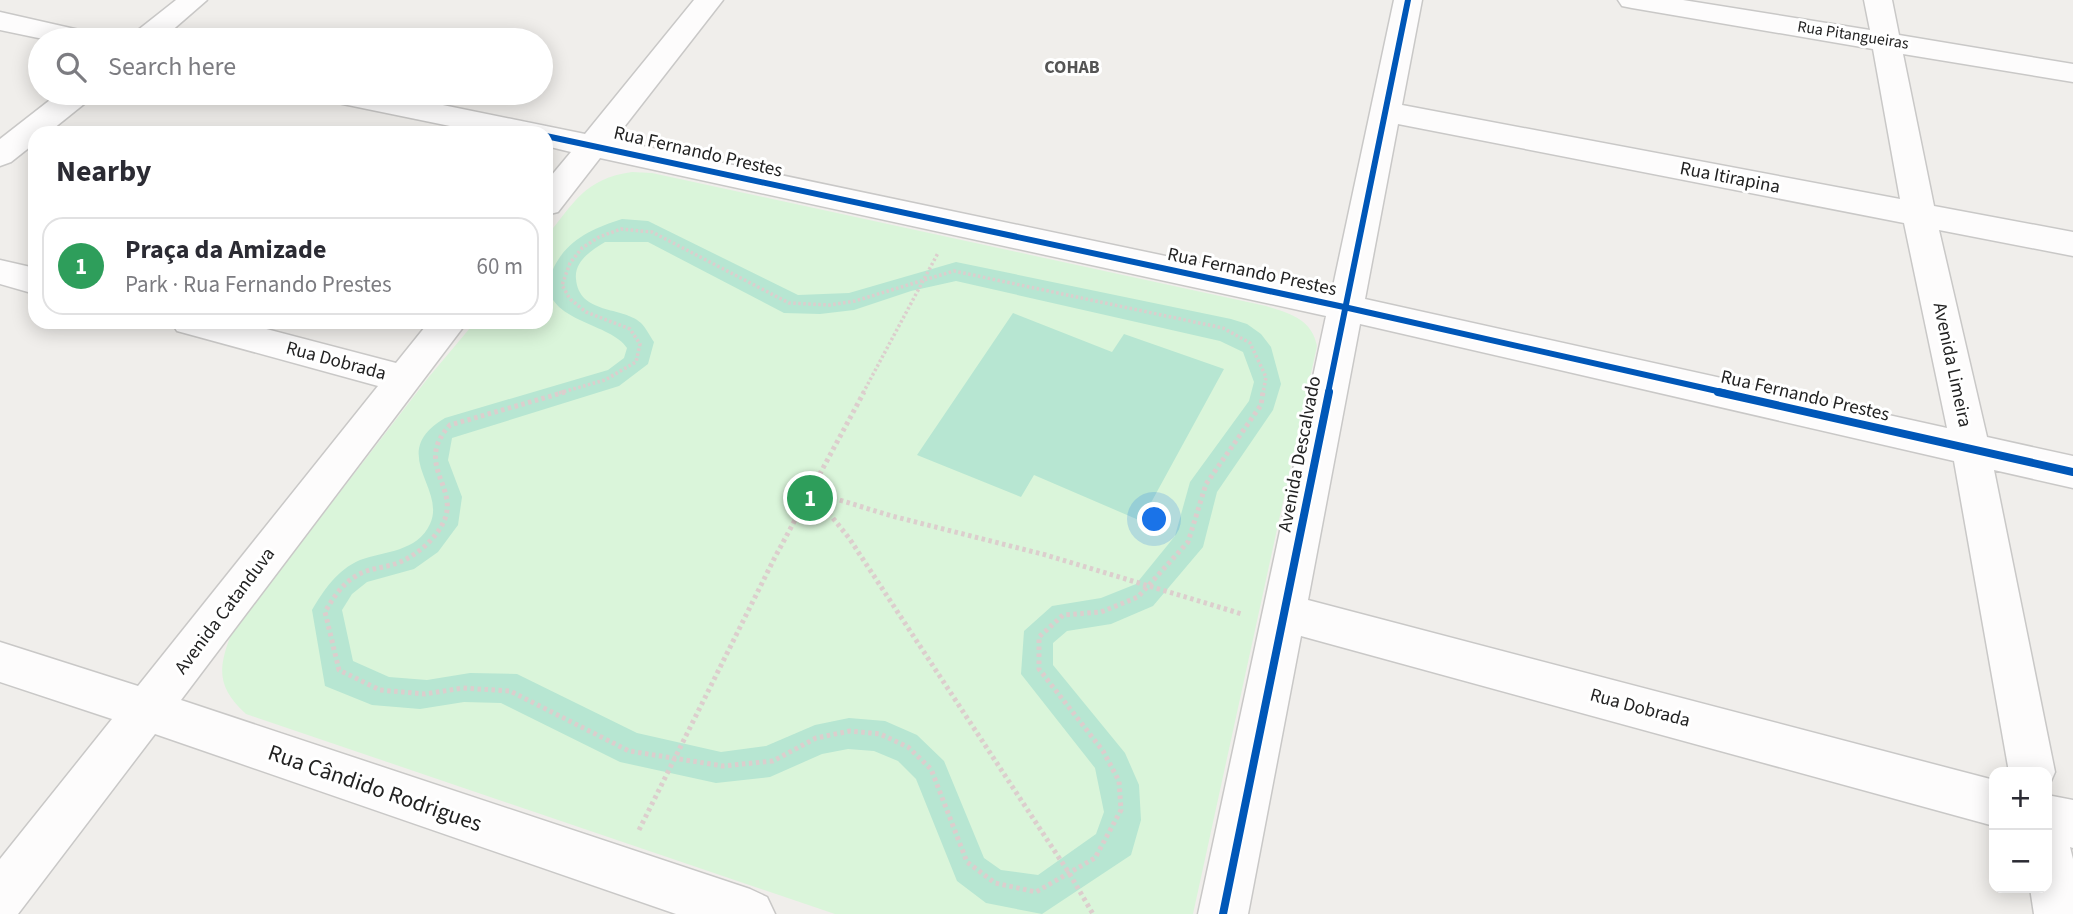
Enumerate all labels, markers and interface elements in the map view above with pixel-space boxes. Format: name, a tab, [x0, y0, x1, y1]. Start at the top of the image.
street label: Rua Pitangueiras	[1796, 15, 1911, 55]
search box	[28, 28, 553, 105]
icon: search	[52, 48, 90, 86]
text: Search here	[108, 48, 236, 85]
district label: COHAB	[1044, 55, 1100, 80]
street label: Rua Fernando Prestes	[611, 119, 785, 185]
text: Nearby	[56, 150, 151, 193]
street label: Rua Itirapina	[1678, 155, 1782, 201]
text: Praça da Amizade	[125, 231, 326, 268]
street label: Rua Fernando Prestes	[1165, 241, 1339, 303]
text: 1	[75, 250, 87, 283]
text: 60 m	[476, 250, 523, 283]
text: Park · Rua Fernando Prestes	[125, 268, 392, 301]
street label: Avenida Limeira	[1926, 300, 1978, 430]
street label: Rua Dobrada	[283, 335, 389, 387]
street label: Rua Fernando Prestes	[1718, 363, 1892, 429]
street label: Avenida Descalvado	[1272, 374, 1328, 534]
pin: 1	[787, 472, 833, 524]
your location	[1137, 502, 1171, 536]
street label: Avenida Catanduva	[168, 542, 282, 680]
street label: Rua Dobrada	[1587, 682, 1693, 734]
street label: Rua Cândido Rodrigues	[264, 736, 486, 840]
map controls	[1989, 767, 2052, 893]
button: +	[1989, 767, 2052, 830]
button: −	[1989, 830, 2052, 893]

